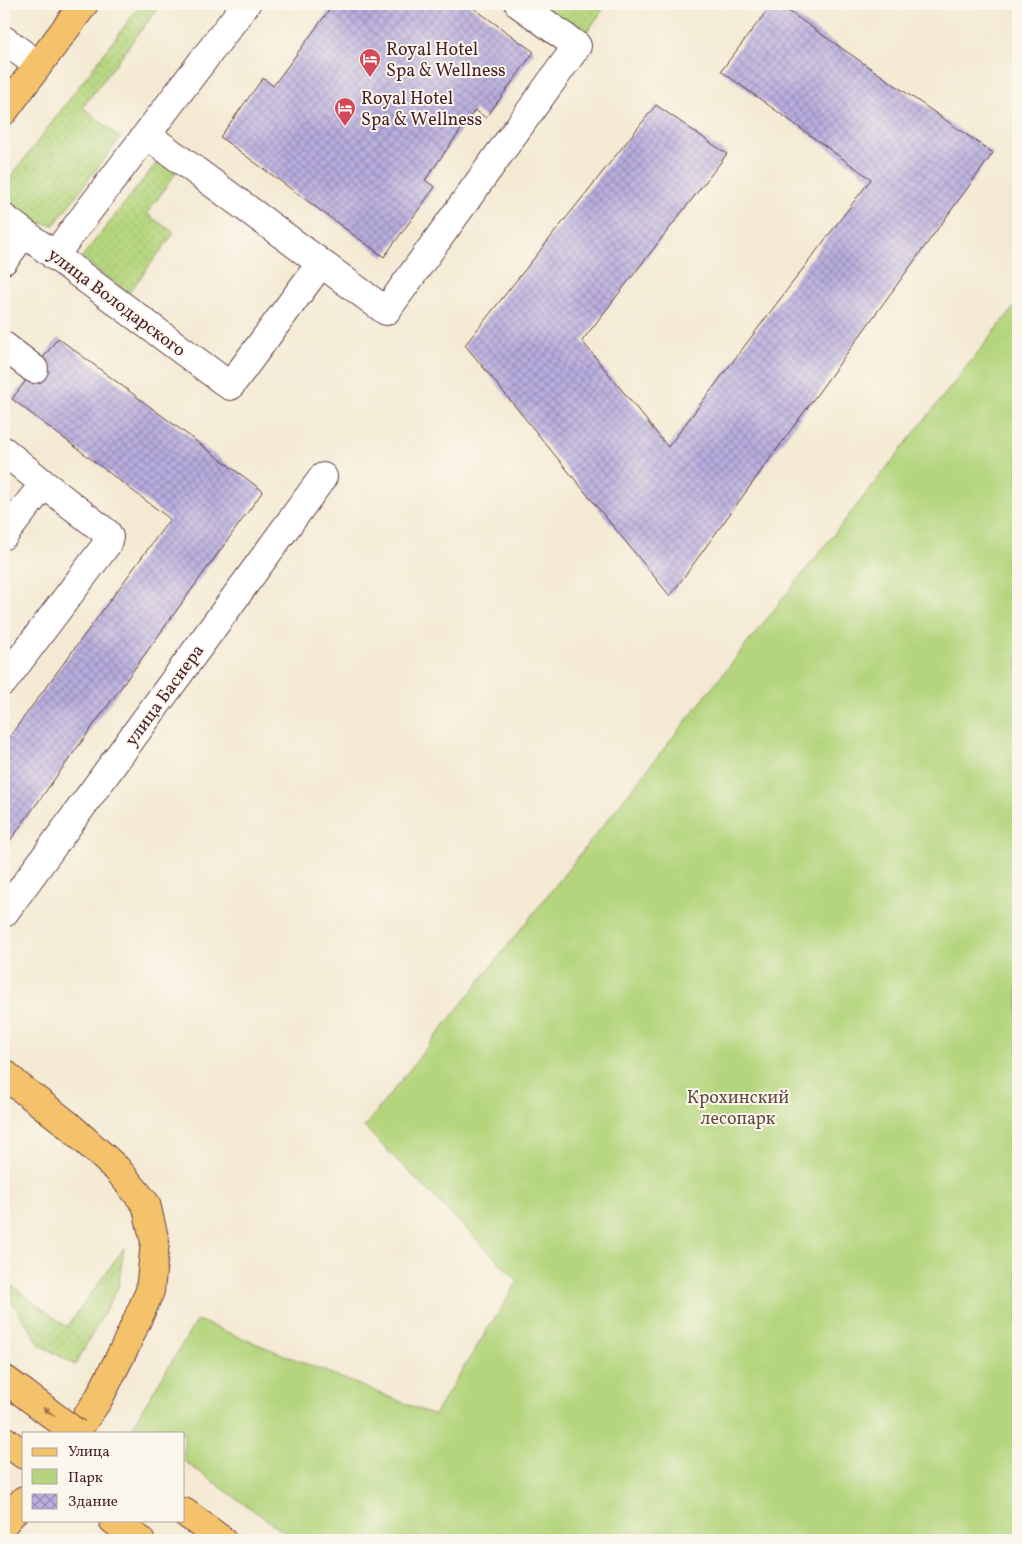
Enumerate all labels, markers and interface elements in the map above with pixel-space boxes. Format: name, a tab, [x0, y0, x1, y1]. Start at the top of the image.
place label: Royal Hotel Spa & Wellness	[386, 38, 506, 84]
hotel icon: Royal Hotel Spa & Wellness	[358, 47, 382, 78]
place label: Royal Hotel Spa & Wеllness	[361, 87, 482, 133]
hotel icon: Royal Hotel Spa & Wеllness	[333, 96, 357, 127]
street label: улица Володарского	[42, 243, 190, 363]
street label: улица Баснера	[120, 640, 211, 752]
park label: Крохинский лесопарк	[687, 1086, 789, 1132]
one-way arrow	[43, 1407, 56, 1418]
legend	[22, 1432, 185, 1522]
text: Улица	[68, 1442, 110, 1463]
text: Парк	[68, 1468, 103, 1489]
text: Здание	[68, 1492, 118, 1513]

